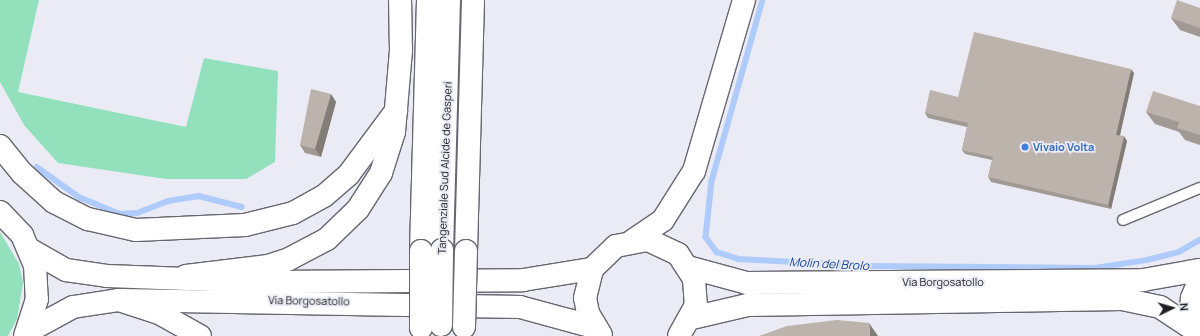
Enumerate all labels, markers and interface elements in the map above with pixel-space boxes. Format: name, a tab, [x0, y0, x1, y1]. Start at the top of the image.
street label: Tangenziale Sud Alcide de Gasperi	[435, 81, 455, 255]
place label: Vivaio Volta	[1033, 140, 1094, 154]
marker: Vivaio Volta	[1020, 142, 1030, 152]
water label: Molin del Brolo	[789, 255, 869, 273]
street label: Via Borgosatollo	[902, 275, 984, 289]
north arrow	[1152, 288, 1192, 328]
street label: Via Borgosatollo	[268, 294, 350, 308]
text: N	[1177, 302, 1192, 312]

